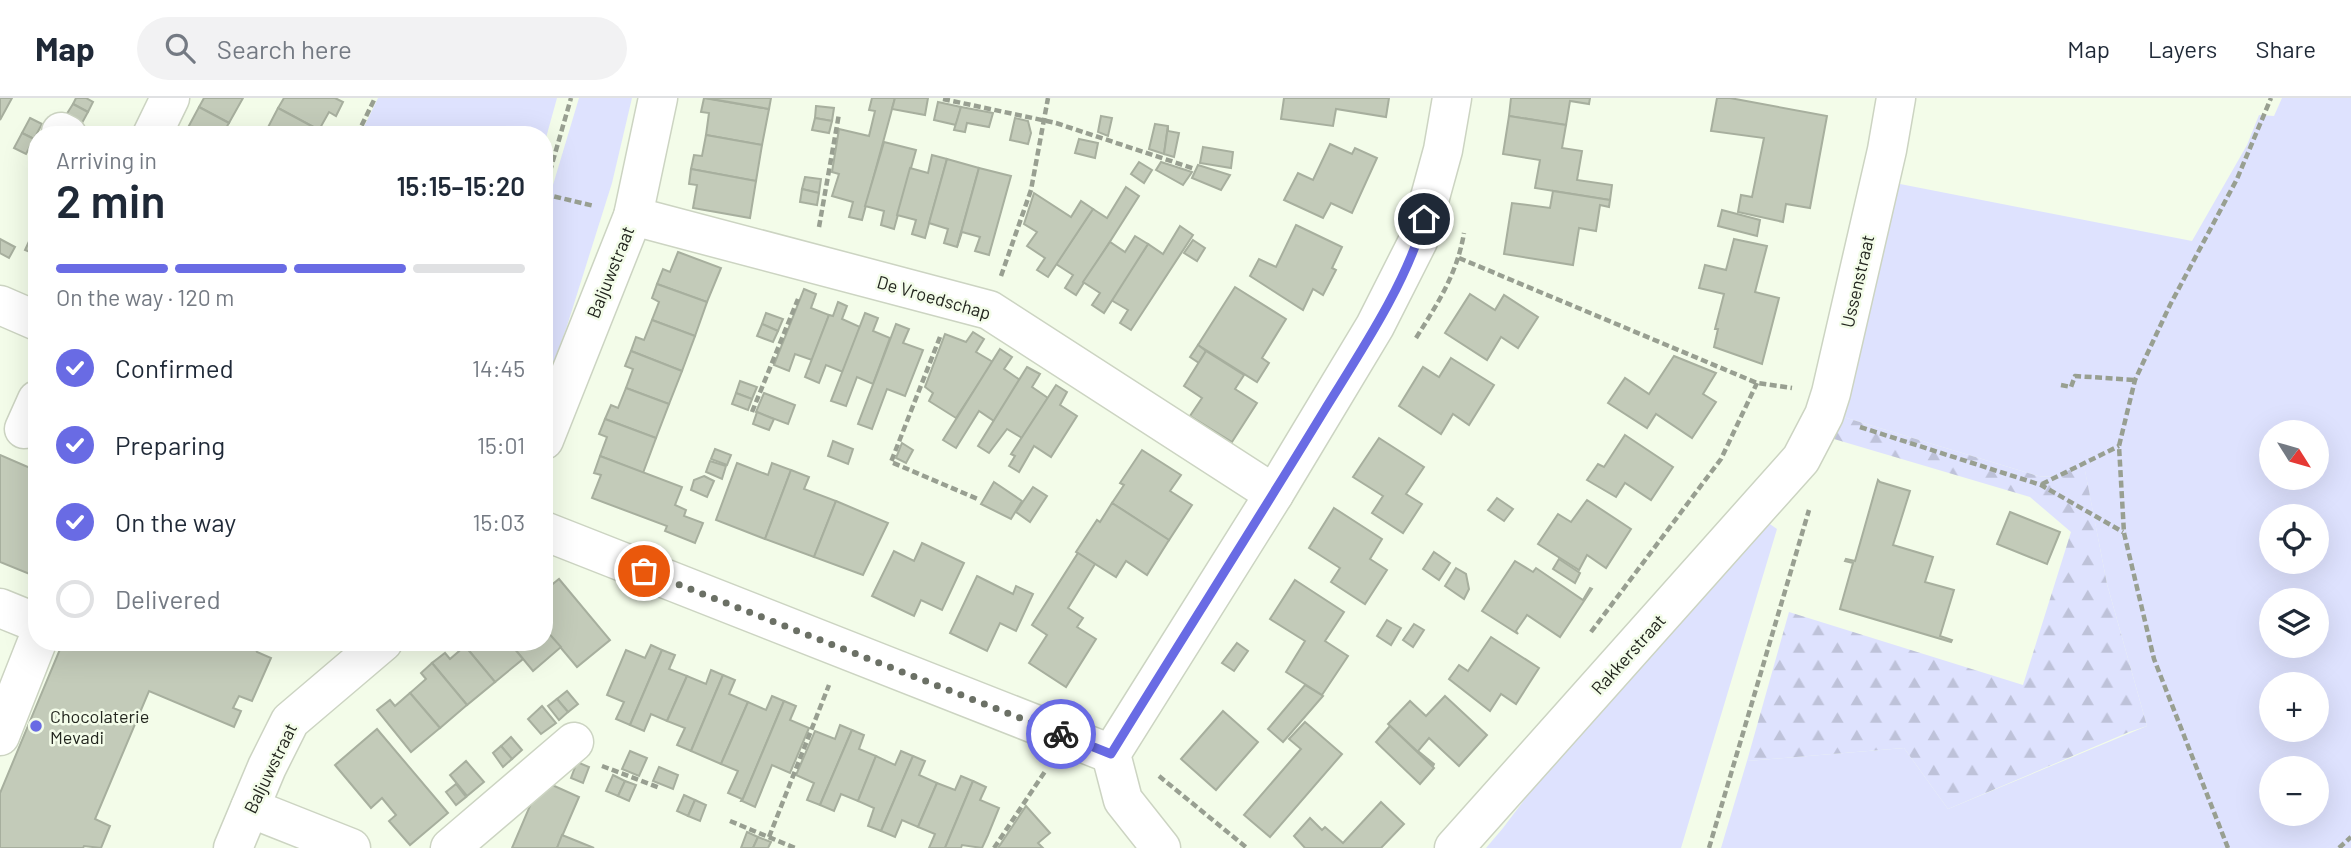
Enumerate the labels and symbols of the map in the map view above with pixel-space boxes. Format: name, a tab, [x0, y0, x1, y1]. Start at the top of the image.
pin	[1394, 189, 1454, 249]
street label: Baljuwstraat	[582, 223, 638, 321]
street label: Ussenstraat	[1836, 232, 1878, 330]
street label: De Vroedschap	[875, 270, 993, 324]
north arrow	[2259, 420, 2329, 490]
pin	[614, 541, 674, 601]
street label: Rakkerstraat	[1586, 609, 1670, 699]
courier	[1026, 699, 1096, 769]
place label: Chocolaterie Mevadi	[50, 705, 149, 748]
marker: Chocolaterie Mevadi	[28, 718, 44, 734]
street label: Baljuwstraat	[239, 719, 301, 817]

